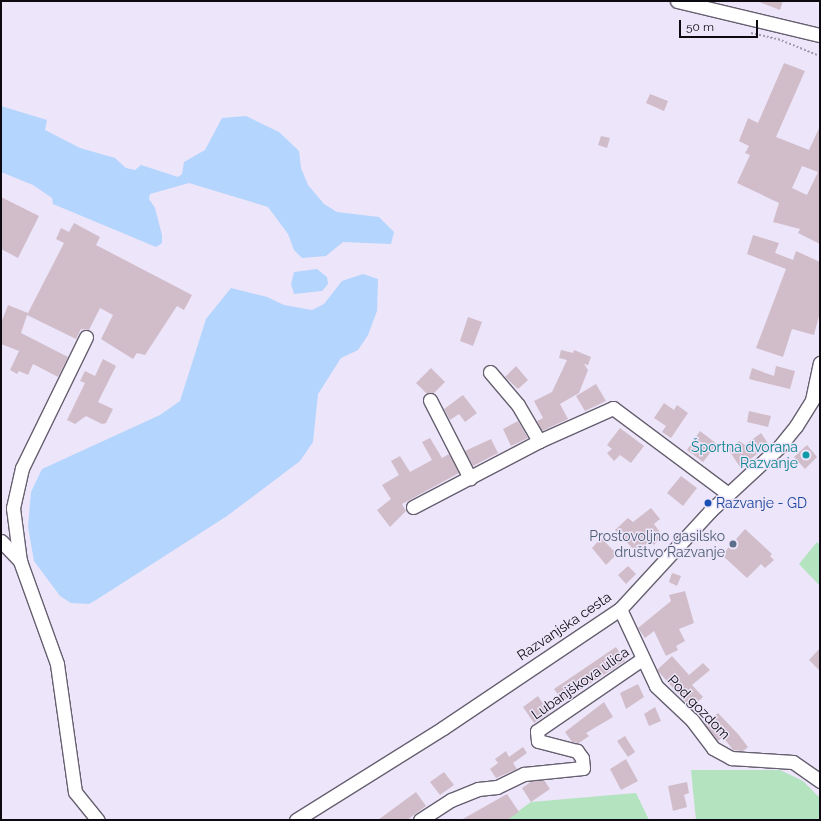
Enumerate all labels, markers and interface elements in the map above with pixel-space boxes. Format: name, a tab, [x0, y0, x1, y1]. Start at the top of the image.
scale bar	[681, 12, 760, 38]
text: 50 m	[686, 20, 714, 34]
place label: Športna dvorana Razvanje	[691, 439, 798, 472]
marker: Športna dvorana Razvanje	[801, 450, 811, 460]
place label: Razvanje - GD	[716, 495, 807, 511]
marker: Razvanje - GD	[703, 498, 713, 508]
place label: Prostovoljno gasilsko društvo Razvanje	[589, 528, 725, 560]
marker: Prostovoljno gasilsko društvo Razvanje	[728, 539, 738, 549]
street label: Razvanjska cesta	[514, 588, 614, 664]
street label: Lubanjškova ulica	[528, 643, 632, 723]
street label: Pod gozdom	[664, 671, 734, 743]

